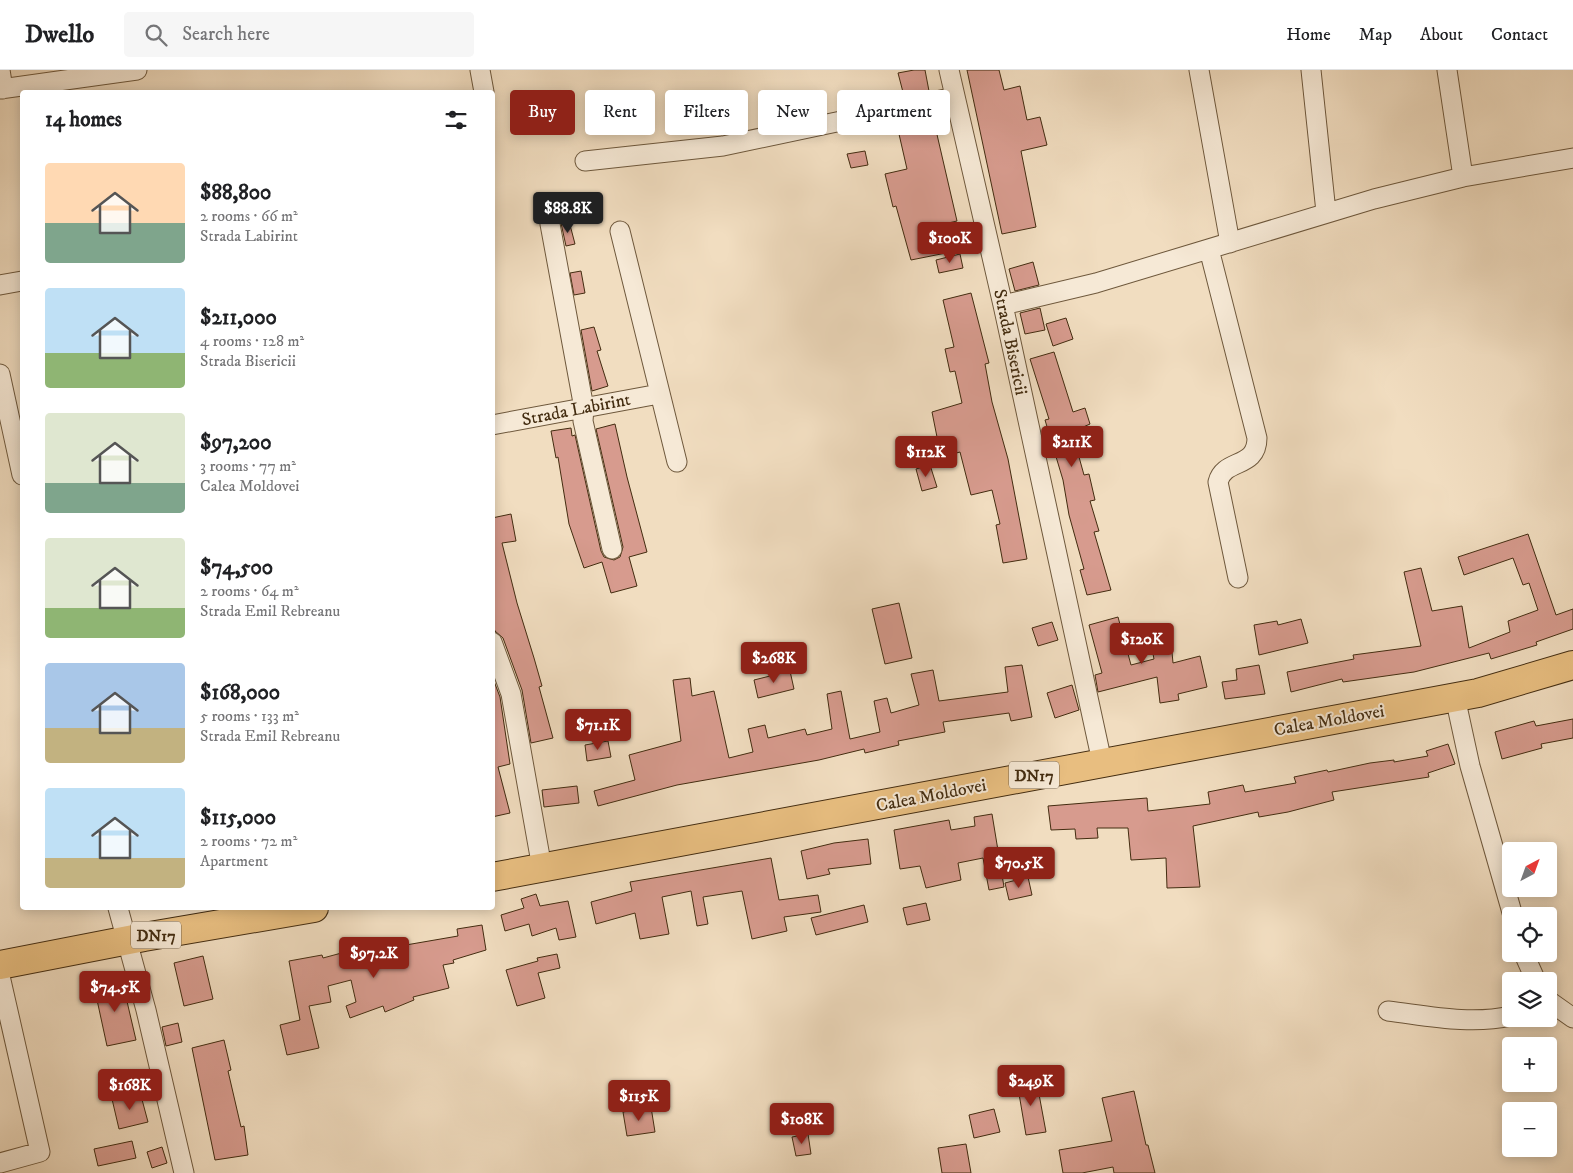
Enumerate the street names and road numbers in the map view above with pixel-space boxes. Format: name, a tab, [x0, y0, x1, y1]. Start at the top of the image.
street label: Strada Bisericii	[988, 287, 1032, 397]
street label: Strada Labirint	[520, 389, 633, 431]
street label: Calea Moldovei	[1272, 700, 1386, 742]
road number: DN17	[1009, 762, 1059, 788]
street label: Calea Moldovei	[874, 775, 988, 817]
road number: DN17	[131, 922, 181, 948]

